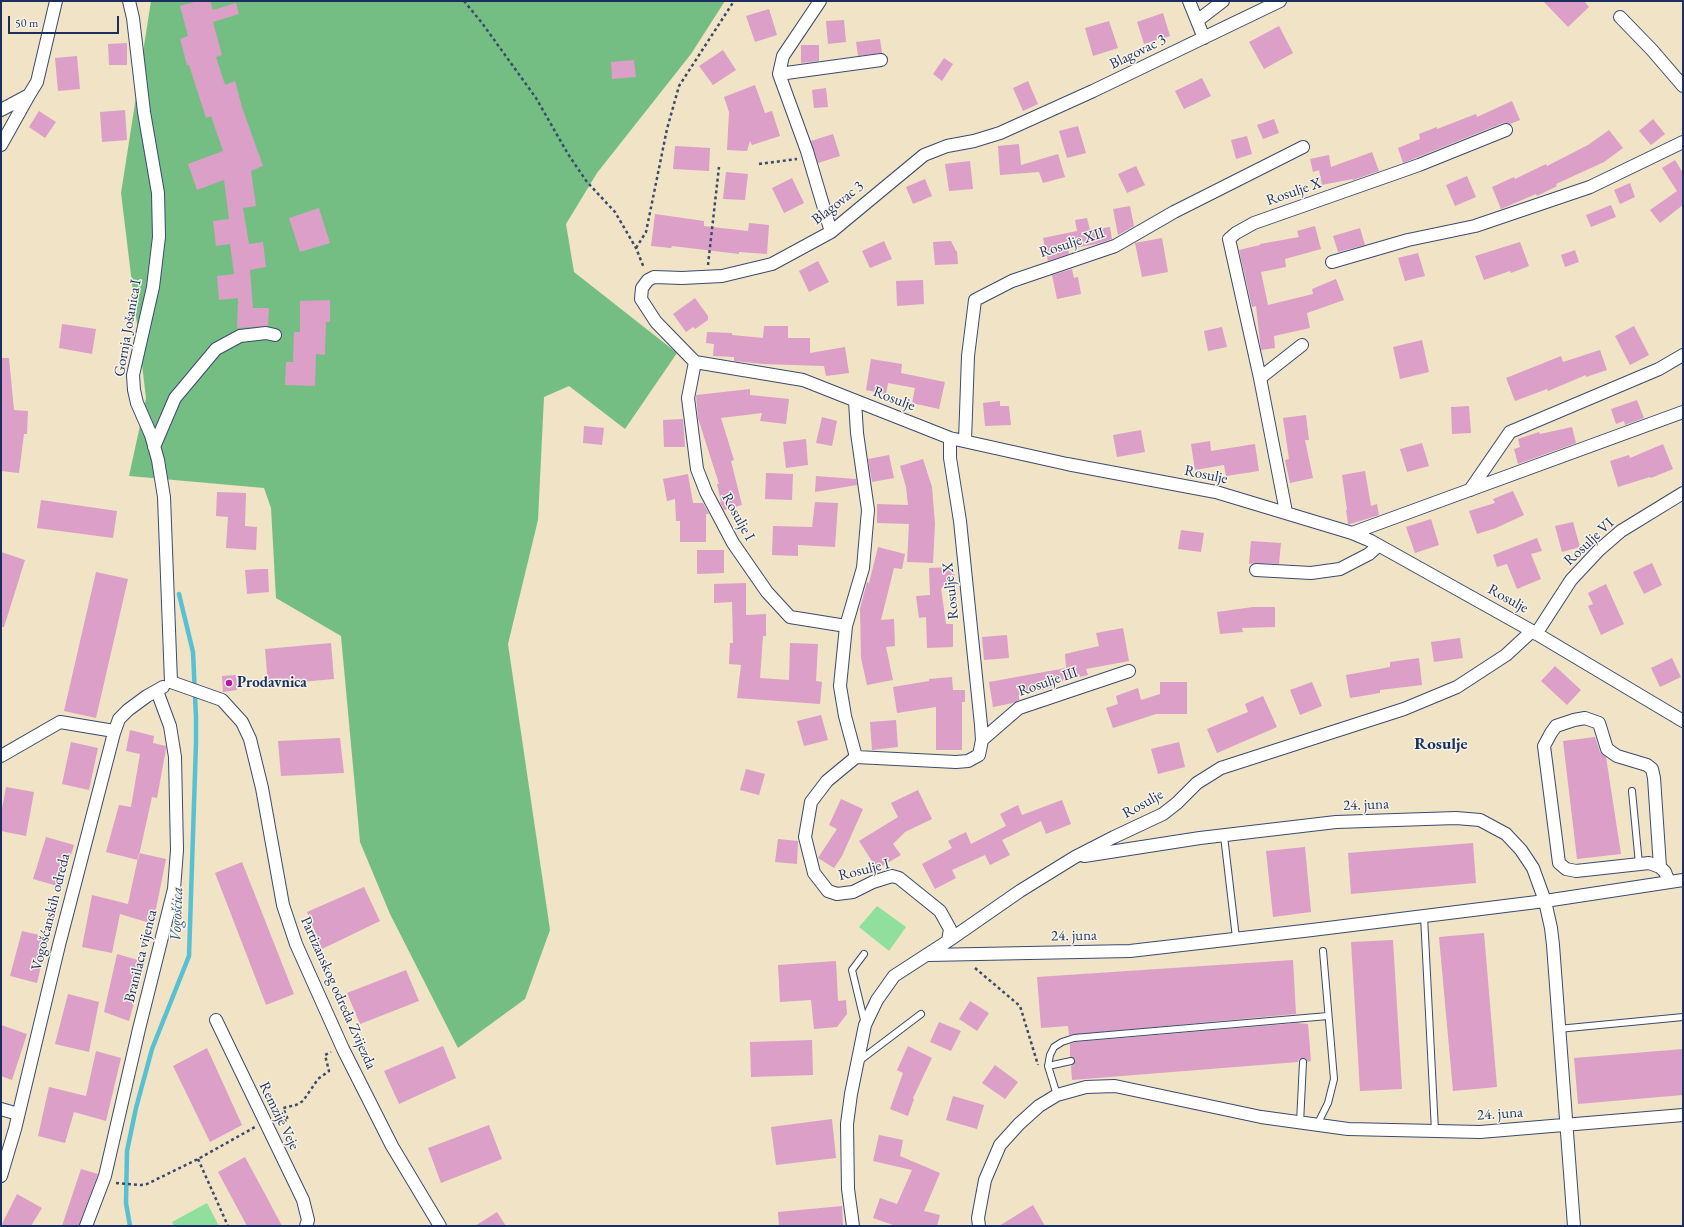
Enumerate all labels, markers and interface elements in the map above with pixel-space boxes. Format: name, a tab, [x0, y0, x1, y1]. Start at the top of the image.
scale bar	[10, 8, 121, 34]
text: 50 m	[15, 15, 38, 31]
street label: Blagovac 3	[1107, 31, 1169, 73]
street label: Rosulje X	[1264, 174, 1324, 210]
street label: Blagovac 3	[809, 177, 867, 229]
street label: Rosulje XII	[1037, 224, 1107, 262]
street label: Gornja Jošanica I	[111, 278, 145, 378]
street label: Rosulje	[870, 383, 918, 415]
street label: Rosulje	[1183, 462, 1229, 488]
street label: Rosulje I	[718, 490, 758, 544]
street label: Rosulje VI	[1560, 514, 1618, 570]
street label: Rosulje X	[939, 562, 963, 620]
street label: Rosulje	[1485, 581, 1531, 617]
street label: Rosulje III	[1016, 663, 1080, 701]
place label: Prodavnica	[237, 674, 307, 692]
marker: Prodavnica	[224, 678, 234, 688]
district label: Rosulje	[1414, 734, 1468, 754]
street label: Rosulje	[1120, 786, 1166, 822]
street label: 24. juna	[1343, 795, 1389, 815]
street label: Vogošćanskih odreda	[28, 852, 74, 972]
street label: Rosulje I	[837, 855, 891, 885]
water label: Vogošćica	[166, 886, 188, 942]
street label: Branilaca vijenca	[121, 908, 161, 1004]
street label: Partizanskog odreda Zvijezda	[296, 914, 380, 1072]
street label: 24. juna	[1051, 927, 1097, 945]
street label: Remzije Veje	[255, 1079, 303, 1153]
street label: 24. juna	[1476, 1103, 1524, 1125]

